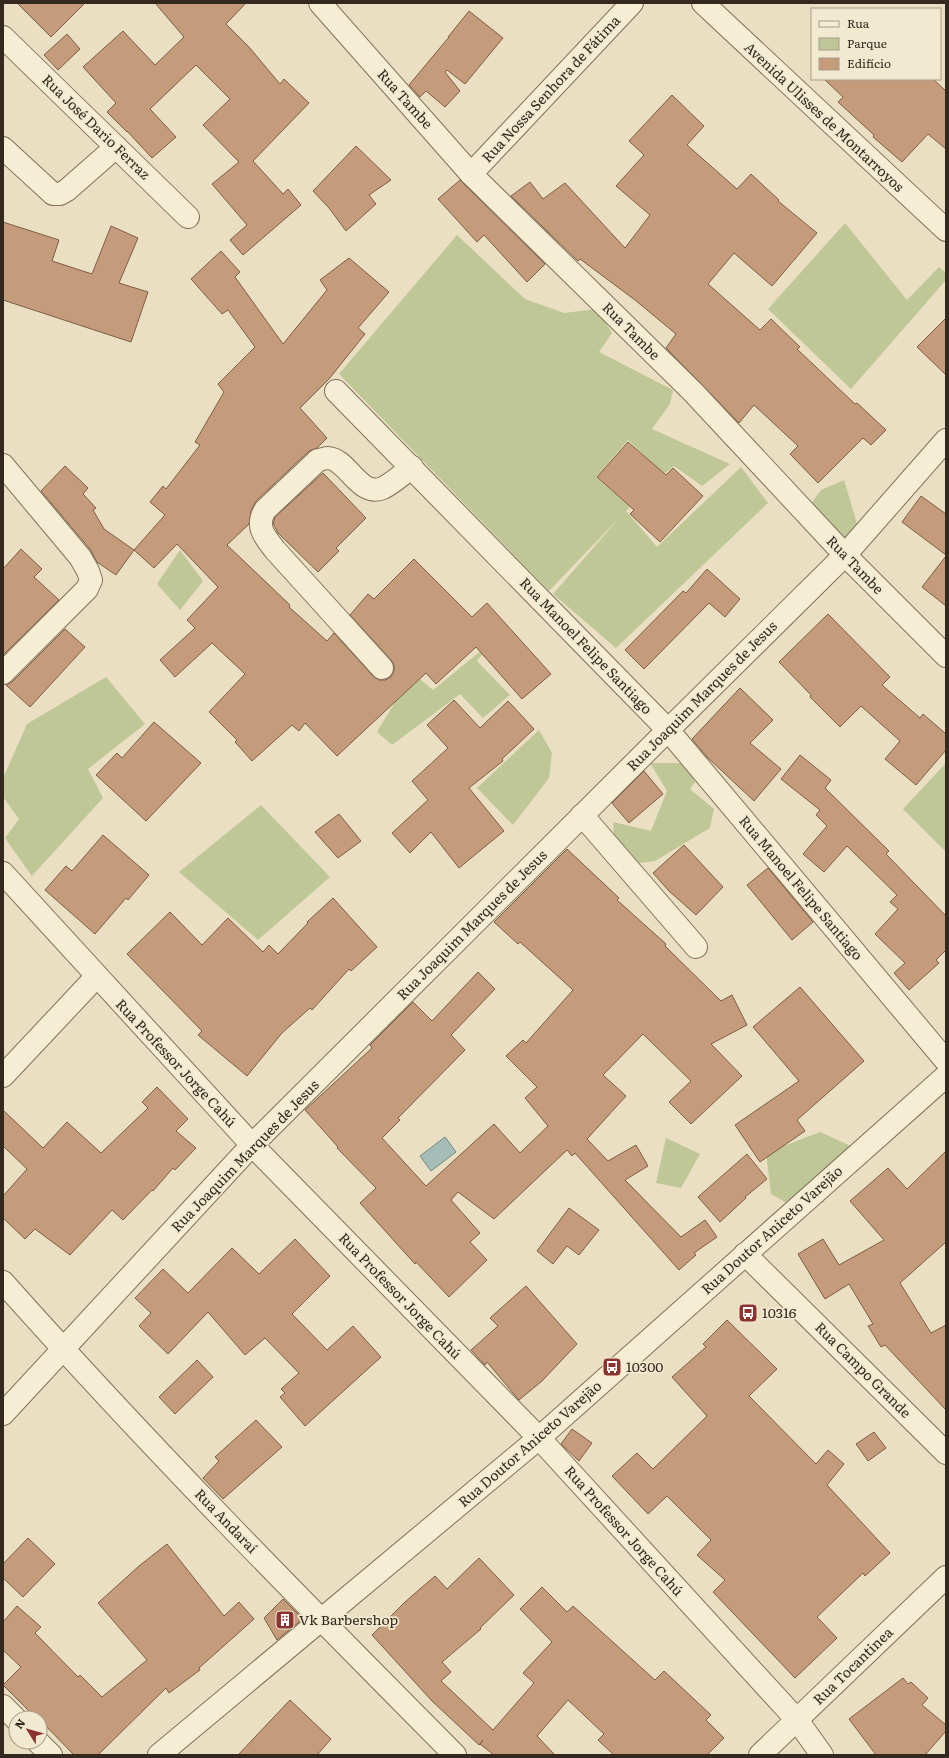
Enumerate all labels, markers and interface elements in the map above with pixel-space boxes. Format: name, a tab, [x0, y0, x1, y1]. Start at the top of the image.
legend	[811, 8, 941, 80]
street label: Rua Nossa Senhora de Fátima	[477, 10, 624, 166]
text: Rua	[847, 14, 870, 32]
text: Parque	[847, 34, 887, 52]
street label: Avenida Ulisses de Montarroyos	[740, 37, 909, 196]
text: Edifício	[847, 54, 891, 72]
street label: Rua Tambe	[373, 64, 438, 133]
street label: Rua José Dario Ferraz	[38, 69, 155, 183]
street label: Rua Tambe	[598, 297, 665, 364]
street label: Rua Tambe	[823, 531, 889, 598]
street label: Rua Manoel Felipe Santiago	[516, 573, 658, 718]
street label: Rua Joaquim Marques de Jesus	[622, 616, 781, 775]
street label: Rua Manoel Felipe Santiago	[735, 811, 868, 964]
street label: Rua Joaquim Marques de Jesus	[392, 845, 551, 1004]
street label: Rua Professor Jorge Cahú	[112, 994, 242, 1131]
street label: Rua Joaquim Marques de Jesus	[166, 1075, 323, 1236]
street label: Rua Doutor Aniceto Varejão	[696, 1160, 846, 1298]
street label: Rua Professor Jorge Cahú	[335, 1228, 467, 1363]
bus stop icon: 10316	[737, 1302, 759, 1324]
place label: 10316	[762, 1302, 797, 1322]
street label: Rua Campo Grande	[811, 1317, 916, 1422]
bus stop icon: 10300	[601, 1356, 623, 1378]
place label: 10300	[626, 1356, 663, 1376]
street label: Rua Doutor Aniceto Varejão	[453, 1375, 605, 1511]
street label: Rua Professor Jorge Cahú	[561, 1461, 689, 1600]
street label: Rua Andaraí	[191, 1484, 263, 1557]
building icon: Vk Barbershop	[274, 1609, 296, 1631]
place label: Vk Barbershop	[299, 1609, 398, 1629]
street label: Rua Tocantinea	[808, 1622, 897, 1709]
north arrow	[8, 1710, 48, 1750]
text: N	[10, 1715, 28, 1732]

